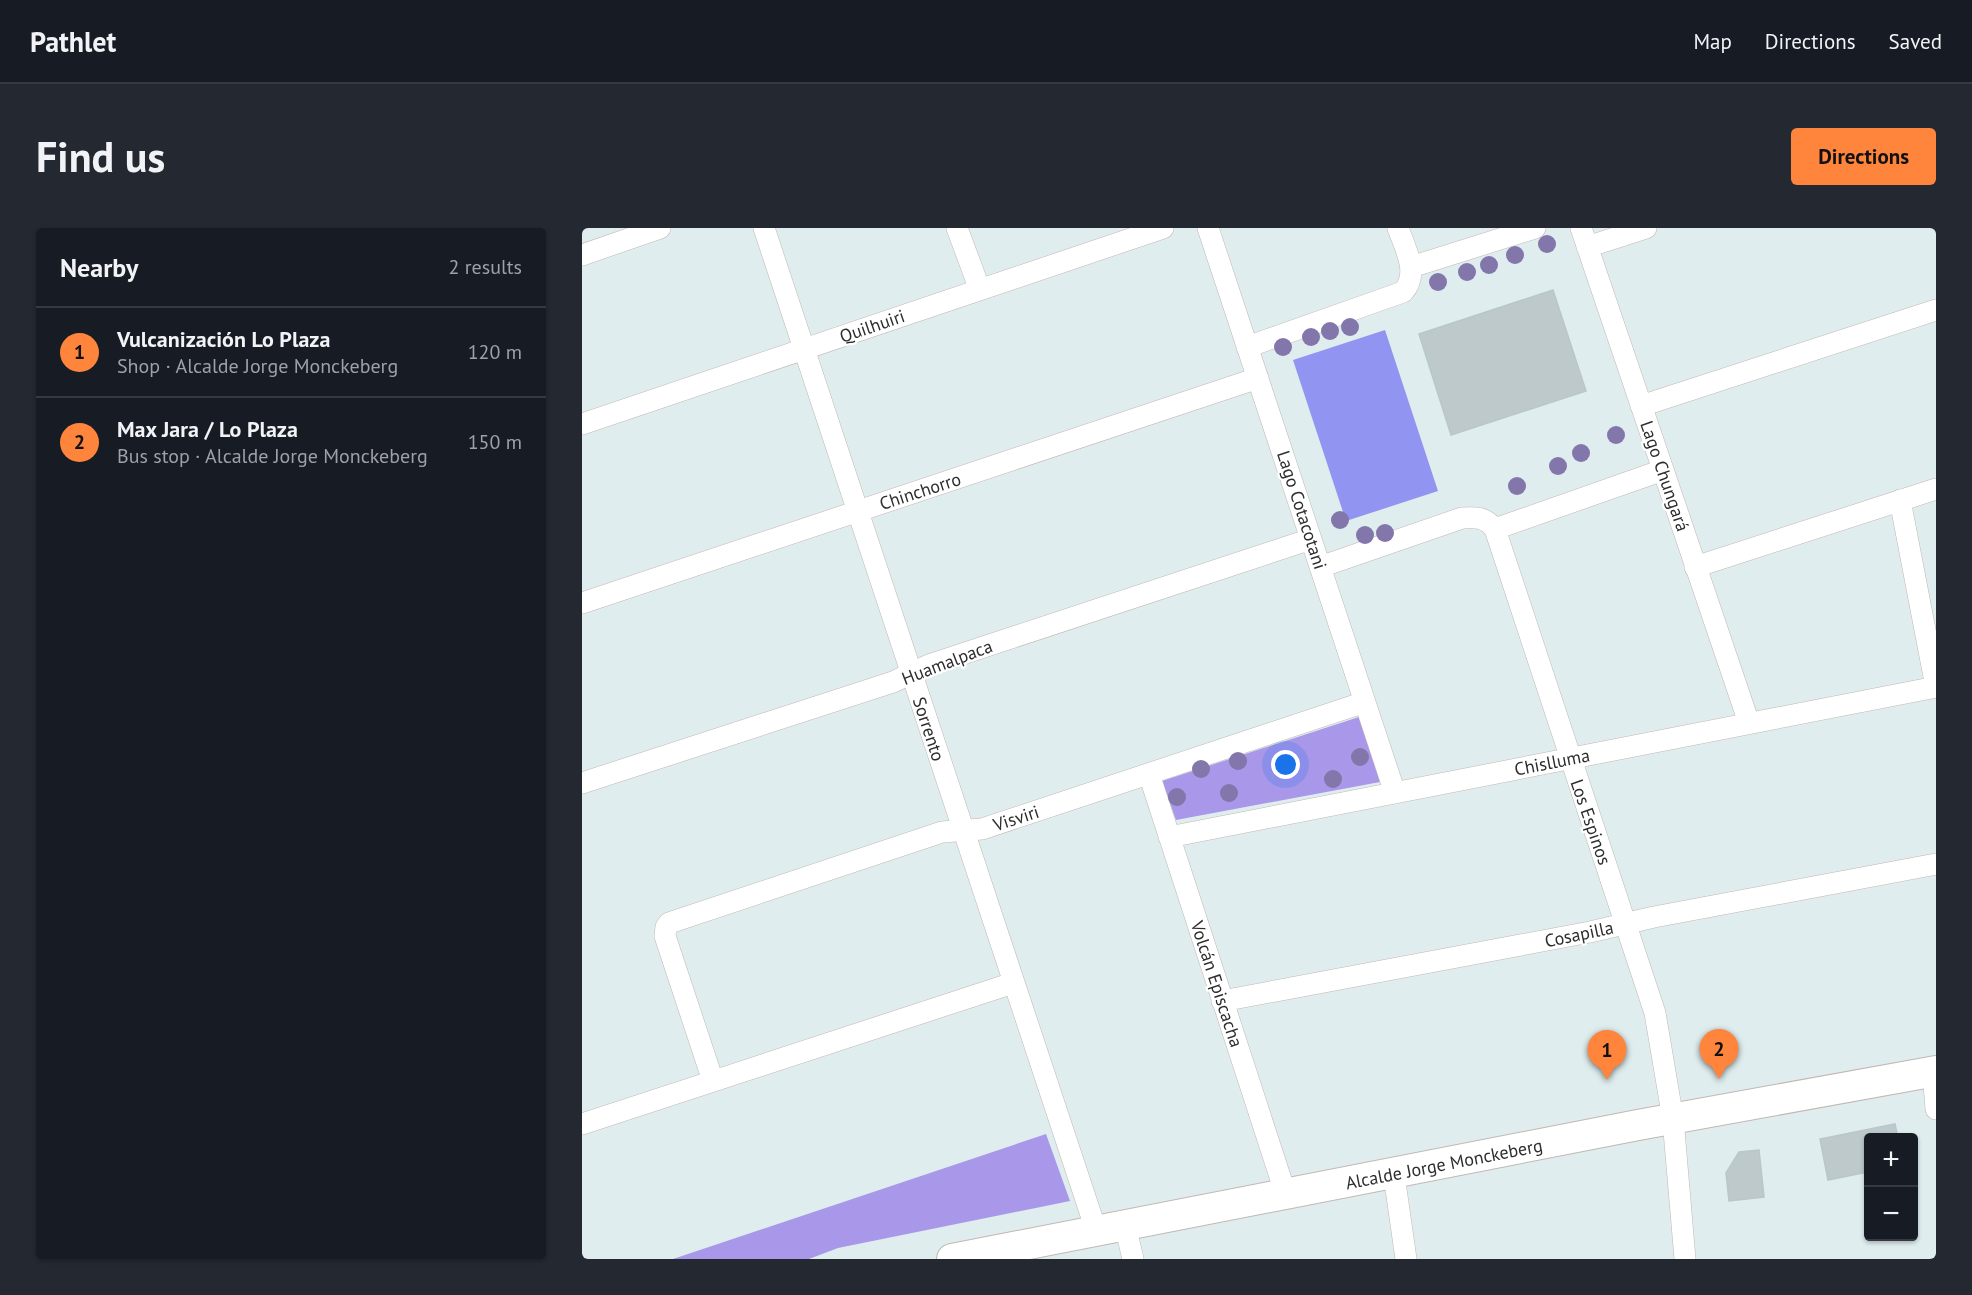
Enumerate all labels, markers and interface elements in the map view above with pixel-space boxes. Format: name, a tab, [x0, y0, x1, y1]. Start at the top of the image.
text: Pathlet	[30, 23, 116, 60]
text: Map	[1693, 28, 1732, 55]
text: Directions	[1765, 28, 1856, 55]
text: Saved	[1889, 28, 1942, 55]
button: Directions	[1791, 128, 1936, 185]
text: Find us	[36, 129, 165, 184]
text: Nearby	[60, 251, 138, 284]
text: 2 results	[449, 254, 522, 280]
street label: Quilhuiri	[836, 304, 908, 348]
text: Vulcanización Lo Plaza	[117, 325, 330, 353]
text: 1	[74, 339, 85, 365]
text: 120 m	[468, 339, 522, 365]
text: Shop · Alcalde Jorge Monckeberg	[117, 353, 398, 379]
text: Max Jara / Lo Plaza	[117, 415, 298, 443]
street label: Lago Chungará	[1635, 418, 1695, 534]
text: 2	[74, 429, 85, 455]
text: 150 m	[468, 429, 522, 455]
text: Bus stop · Alcalde Jorge Monckeberg	[117, 443, 428, 469]
street label: Lago Cotacotani	[1272, 448, 1332, 572]
street label: Chinchorro	[876, 467, 964, 515]
street label: Huamalpaca	[898, 634, 996, 690]
street label: Sorrento	[908, 694, 950, 764]
street label: Chislluma	[1512, 743, 1592, 781]
your location	[1271, 750, 1300, 779]
street label: Los Espinos	[1566, 776, 1616, 868]
street label: Visviri	[989, 800, 1042, 837]
street label: Cosapilla	[1542, 915, 1616, 953]
street label: Volcán Episcacha	[1185, 917, 1248, 1050]
pin: 1	[1588, 1030, 1626, 1080]
pin: 2	[1700, 1030, 1738, 1079]
map controls	[1864, 1133, 1918, 1241]
button: +	[1864, 1133, 1918, 1187]
street label: Alcalde Jorge Monckeberg	[1343, 1134, 1545, 1194]
button: −	[1864, 1187, 1918, 1241]

